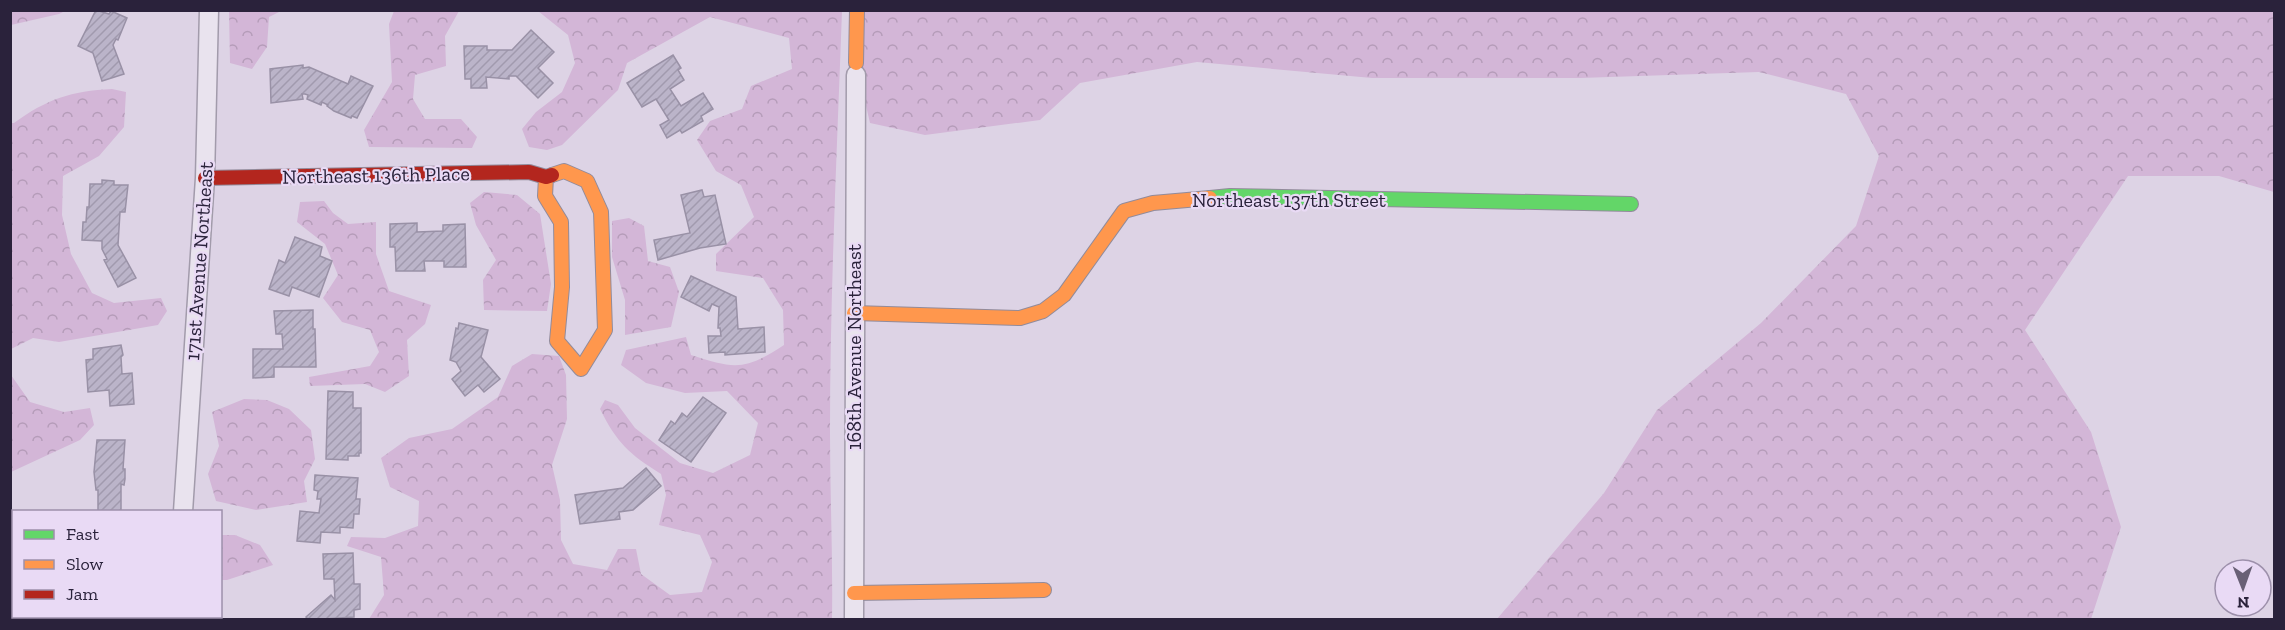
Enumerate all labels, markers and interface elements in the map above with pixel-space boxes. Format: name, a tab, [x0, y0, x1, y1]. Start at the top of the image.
street label: 171st Avenue Northeast	[180, 160, 218, 361]
street label: Northeast 136th Place	[282, 161, 470, 189]
street label: Northeast 137th Street	[1192, 188, 1387, 212]
street label: 168th Avenue Northeast	[842, 243, 866, 450]
legend	[12, 510, 222, 618]
text: Fast	[66, 523, 99, 545]
text: Slow	[66, 553, 103, 575]
north arrow	[2213, 558, 2273, 618]
text: Jam	[66, 583, 98, 605]
text: N	[2237, 593, 2250, 612]

